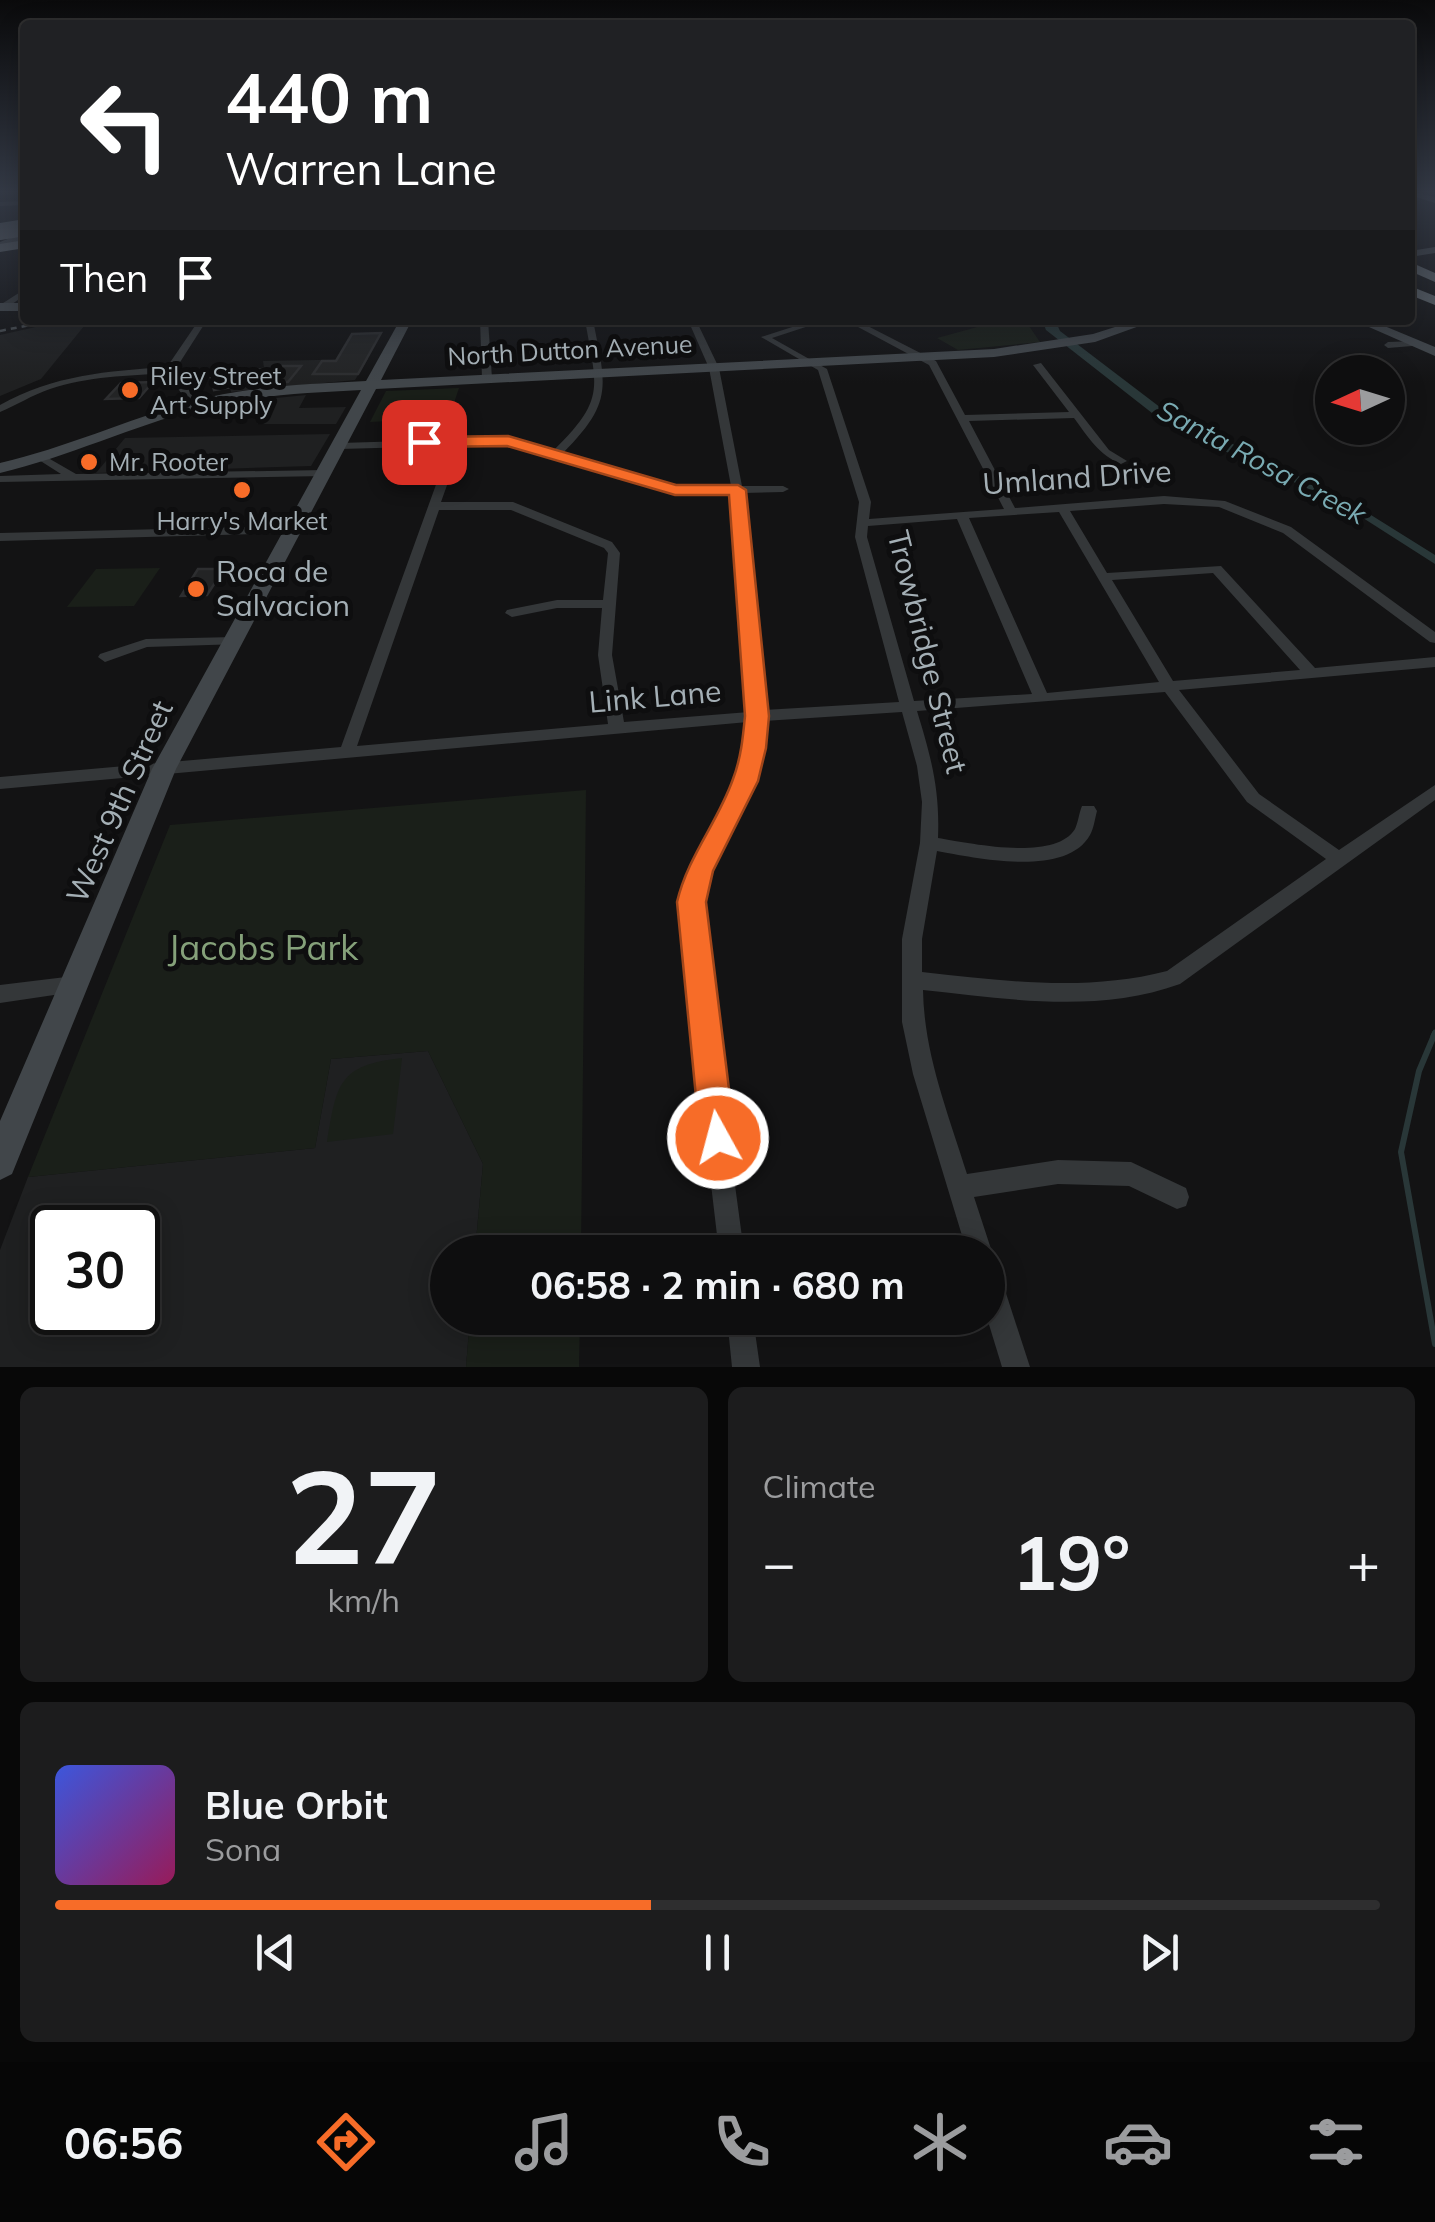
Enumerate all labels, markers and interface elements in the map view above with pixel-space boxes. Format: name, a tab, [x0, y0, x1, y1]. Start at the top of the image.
text: 440 m	[225, 53, 433, 141]
icon: left	[60, 60, 190, 190]
text: Warren Lane	[225, 140, 497, 196]
icon: arrive	[168, 250, 223, 305]
text: Then	[60, 254, 148, 302]
street label: North Dutton Avenue	[447, 328, 693, 371]
north arrow	[1315, 355, 1405, 445]
map controls	[1315, 355, 1405, 445]
place label: Riley Street Art Supply	[150, 360, 282, 420]
marker: Riley Street Art Supply	[119, 379, 141, 401]
water label: Santa Rosa Creek	[1152, 392, 1374, 532]
pin	[382, 400, 467, 485]
icon: arrive	[397, 415, 452, 470]
place label: Mr. Rooter	[109, 446, 228, 477]
marker: Mr. Rooter	[78, 451, 100, 473]
street label: Umland Drive	[981, 451, 1173, 503]
marker: Harry's Market	[231, 479, 253, 501]
place label: Harry's Market	[156, 505, 328, 536]
street label: Trowbridge Street	[879, 526, 976, 777]
place label: Roca de Salvacion	[216, 552, 350, 624]
marker: Roca de Salvacion	[185, 578, 207, 600]
street label: Link Lane	[587, 671, 723, 721]
street label: West 9th Street	[57, 694, 181, 909]
park label: Jacobs Park	[168, 925, 359, 969]
position arrow	[666, 1086, 770, 1190]
speed limit sign: 30	[30, 1205, 160, 1335]
text: 06:58 · 2 min · 680 m	[530, 1261, 905, 1309]
text: 27	[286, 1433, 442, 1597]
text: Climate	[763, 1466, 875, 1506]
text: 19°	[1012, 1515, 1130, 1609]
text: −	[763, 1528, 796, 1597]
text: +	[1347, 1528, 1380, 1597]
text: km/h	[328, 1580, 400, 1620]
text: Blue Orbit	[205, 1781, 388, 1829]
text: Sona	[205, 1829, 281, 1869]
icon: previous	[248, 1925, 303, 1980]
icon: pause	[690, 1925, 745, 1980]
icon: next	[1132, 1925, 1187, 1980]
icon: directions	[311, 2107, 381, 2177]
icon: music	[509, 2107, 579, 2177]
icon: phone	[707, 2107, 777, 2177]
icon: climate	[905, 2107, 975, 2177]
icon: car	[1103, 2107, 1173, 2177]
icon: filters	[1301, 2107, 1371, 2177]
text: 06:56	[64, 2114, 183, 2170]

